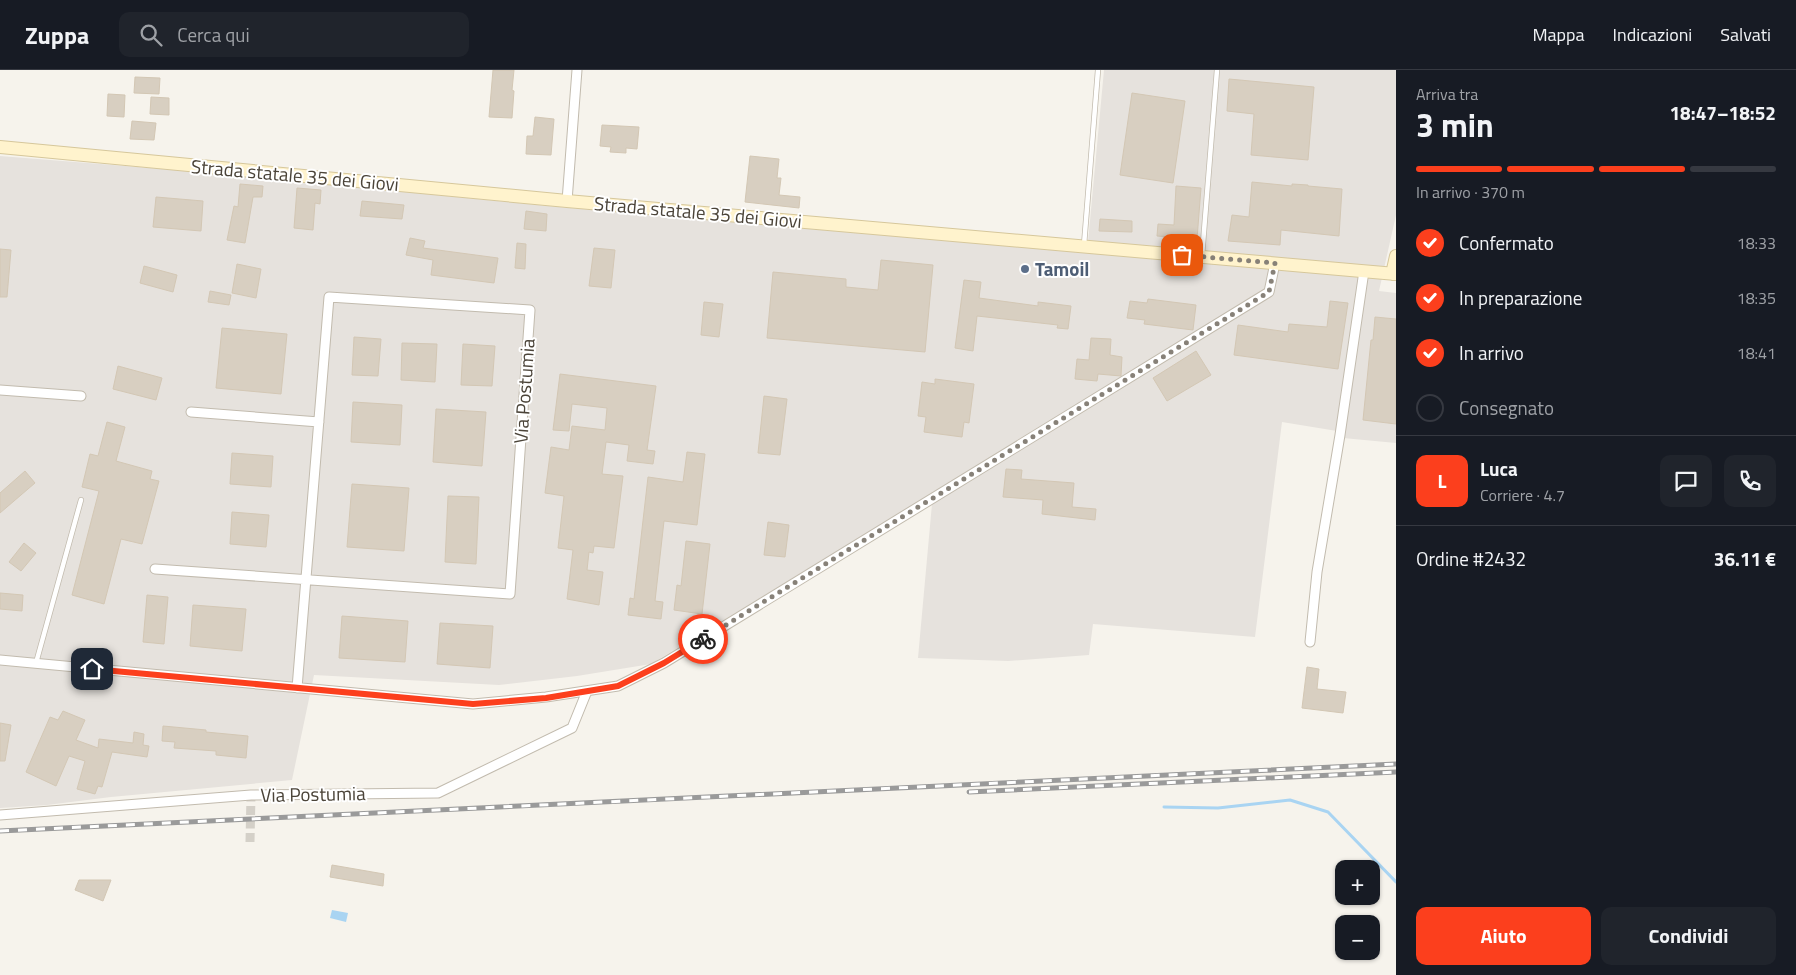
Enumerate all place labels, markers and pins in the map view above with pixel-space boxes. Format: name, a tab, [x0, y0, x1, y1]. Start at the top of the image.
pin	[1161, 234, 1203, 276]
place label: Tamoil	[1035, 254, 1089, 283]
marker: Tamoil	[1019, 263, 1031, 275]
pin	[71, 648, 113, 690]

